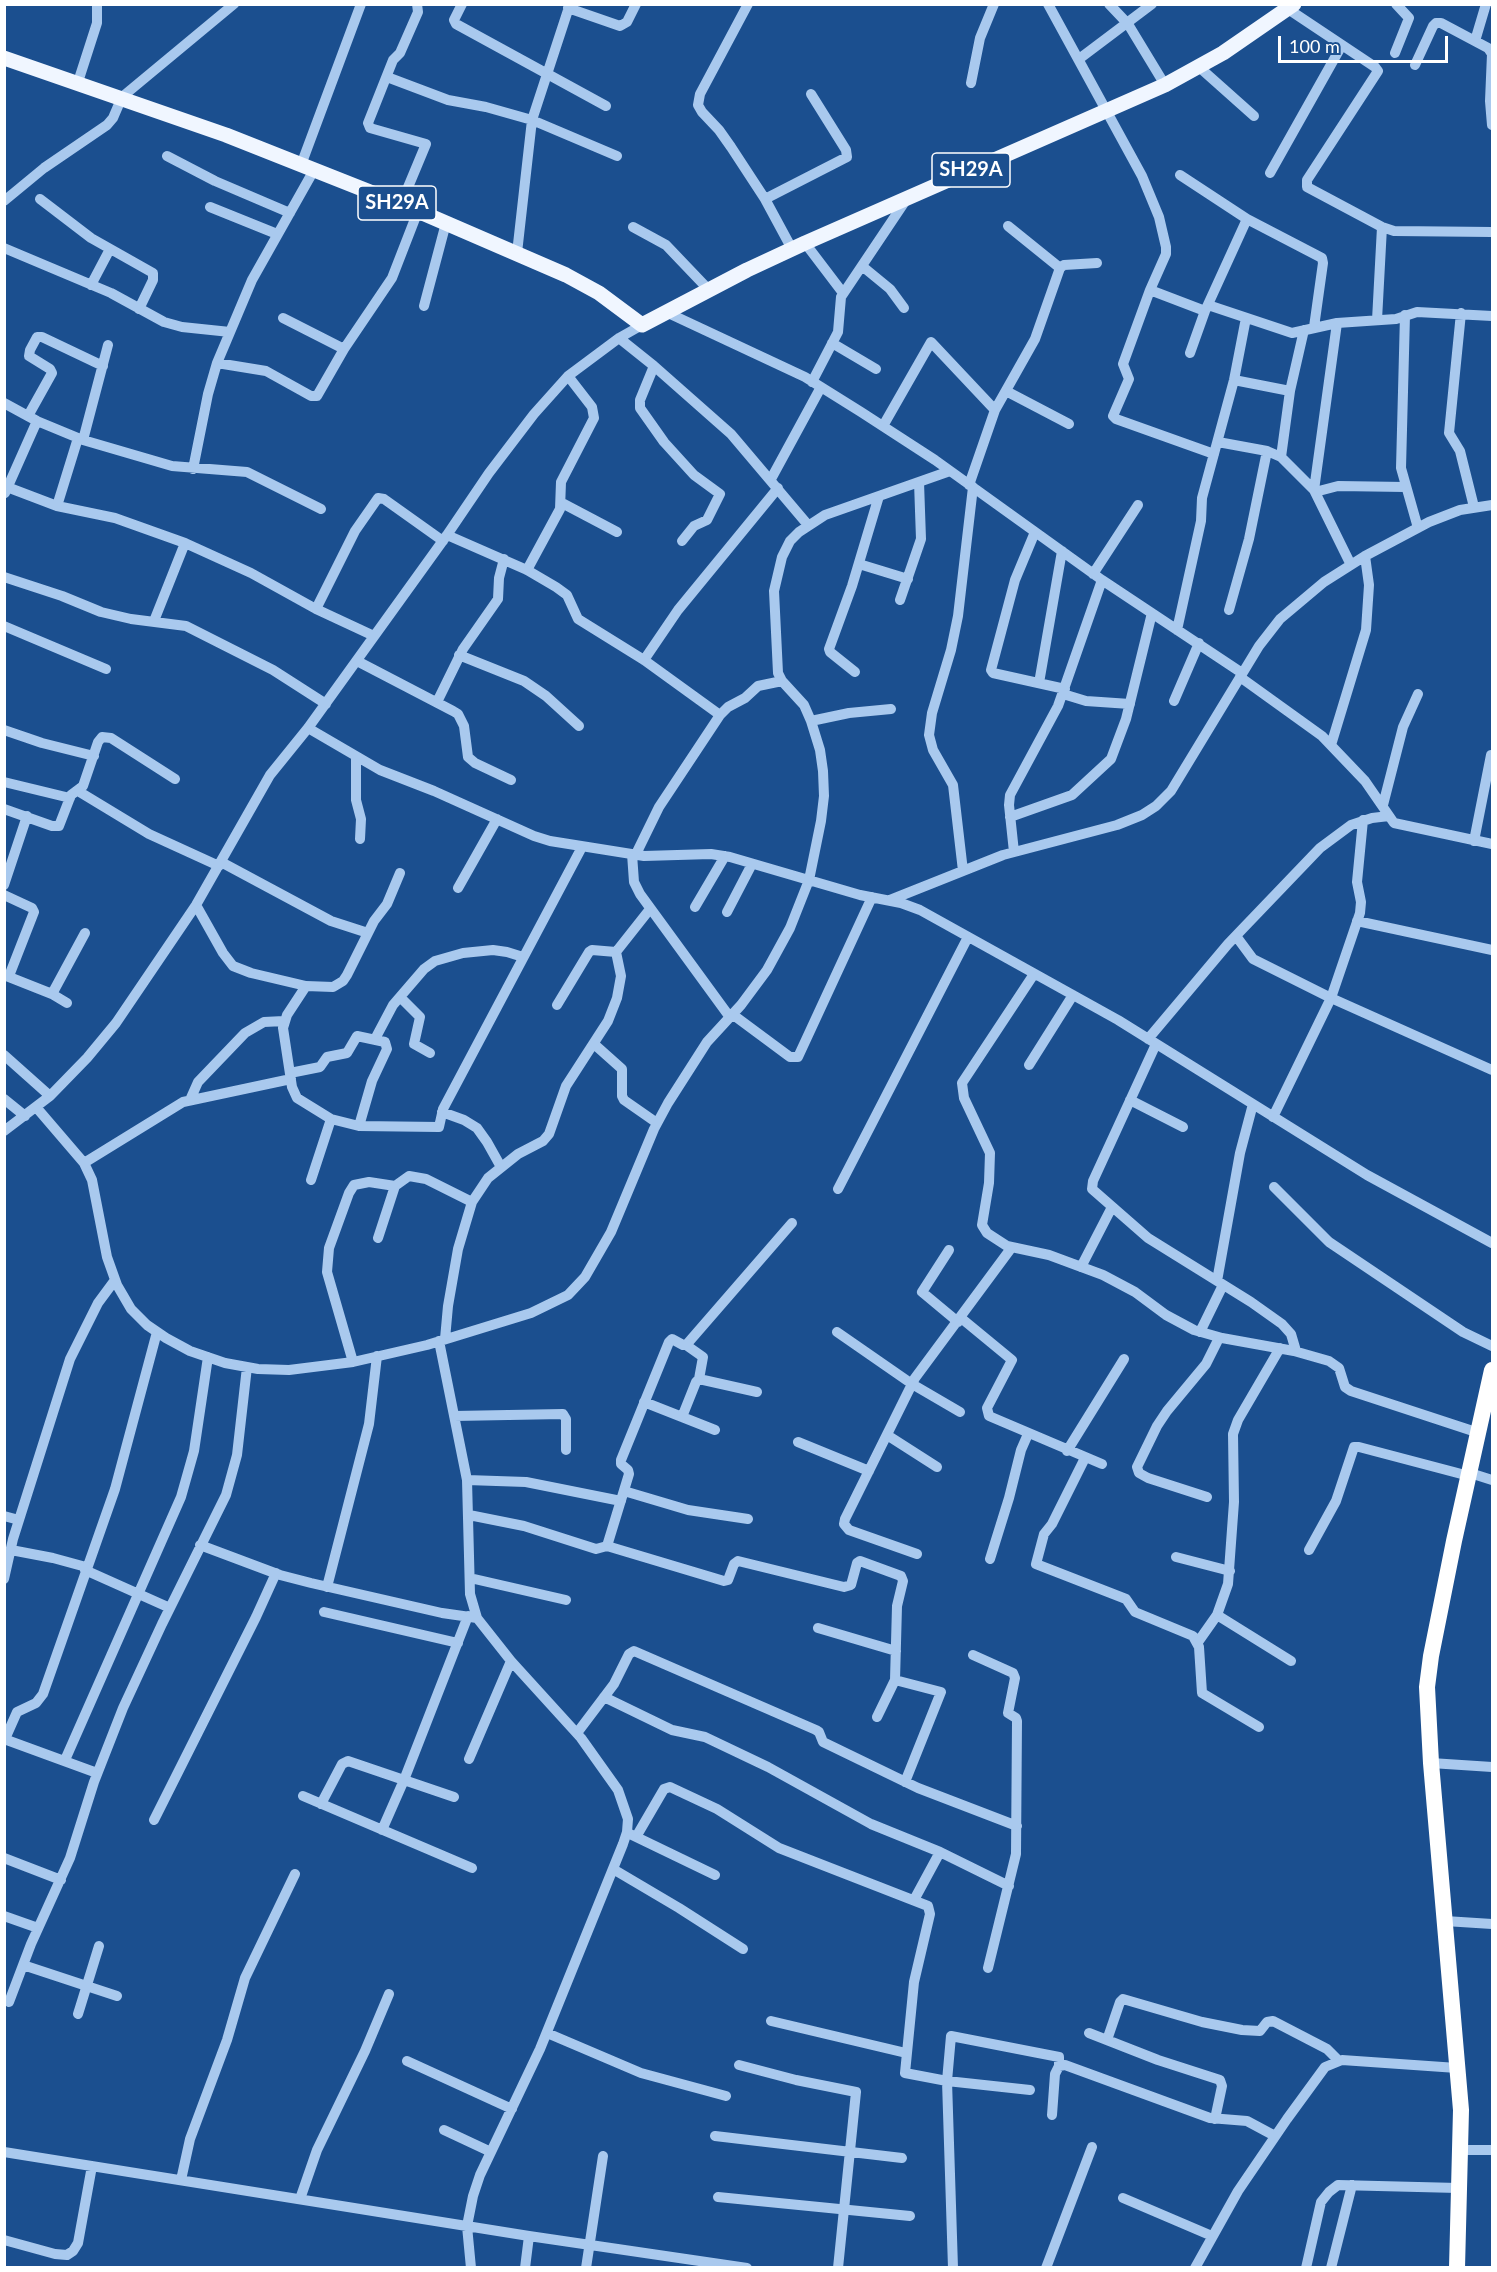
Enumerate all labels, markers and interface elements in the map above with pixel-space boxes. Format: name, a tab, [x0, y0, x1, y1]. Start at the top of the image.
scale bar	[1281, 24, 1450, 62]
text: 100 m	[1289, 35, 1340, 57]
road number: SH29A	[932, 153, 1010, 187]
road number: SH29A	[358, 186, 436, 220]

